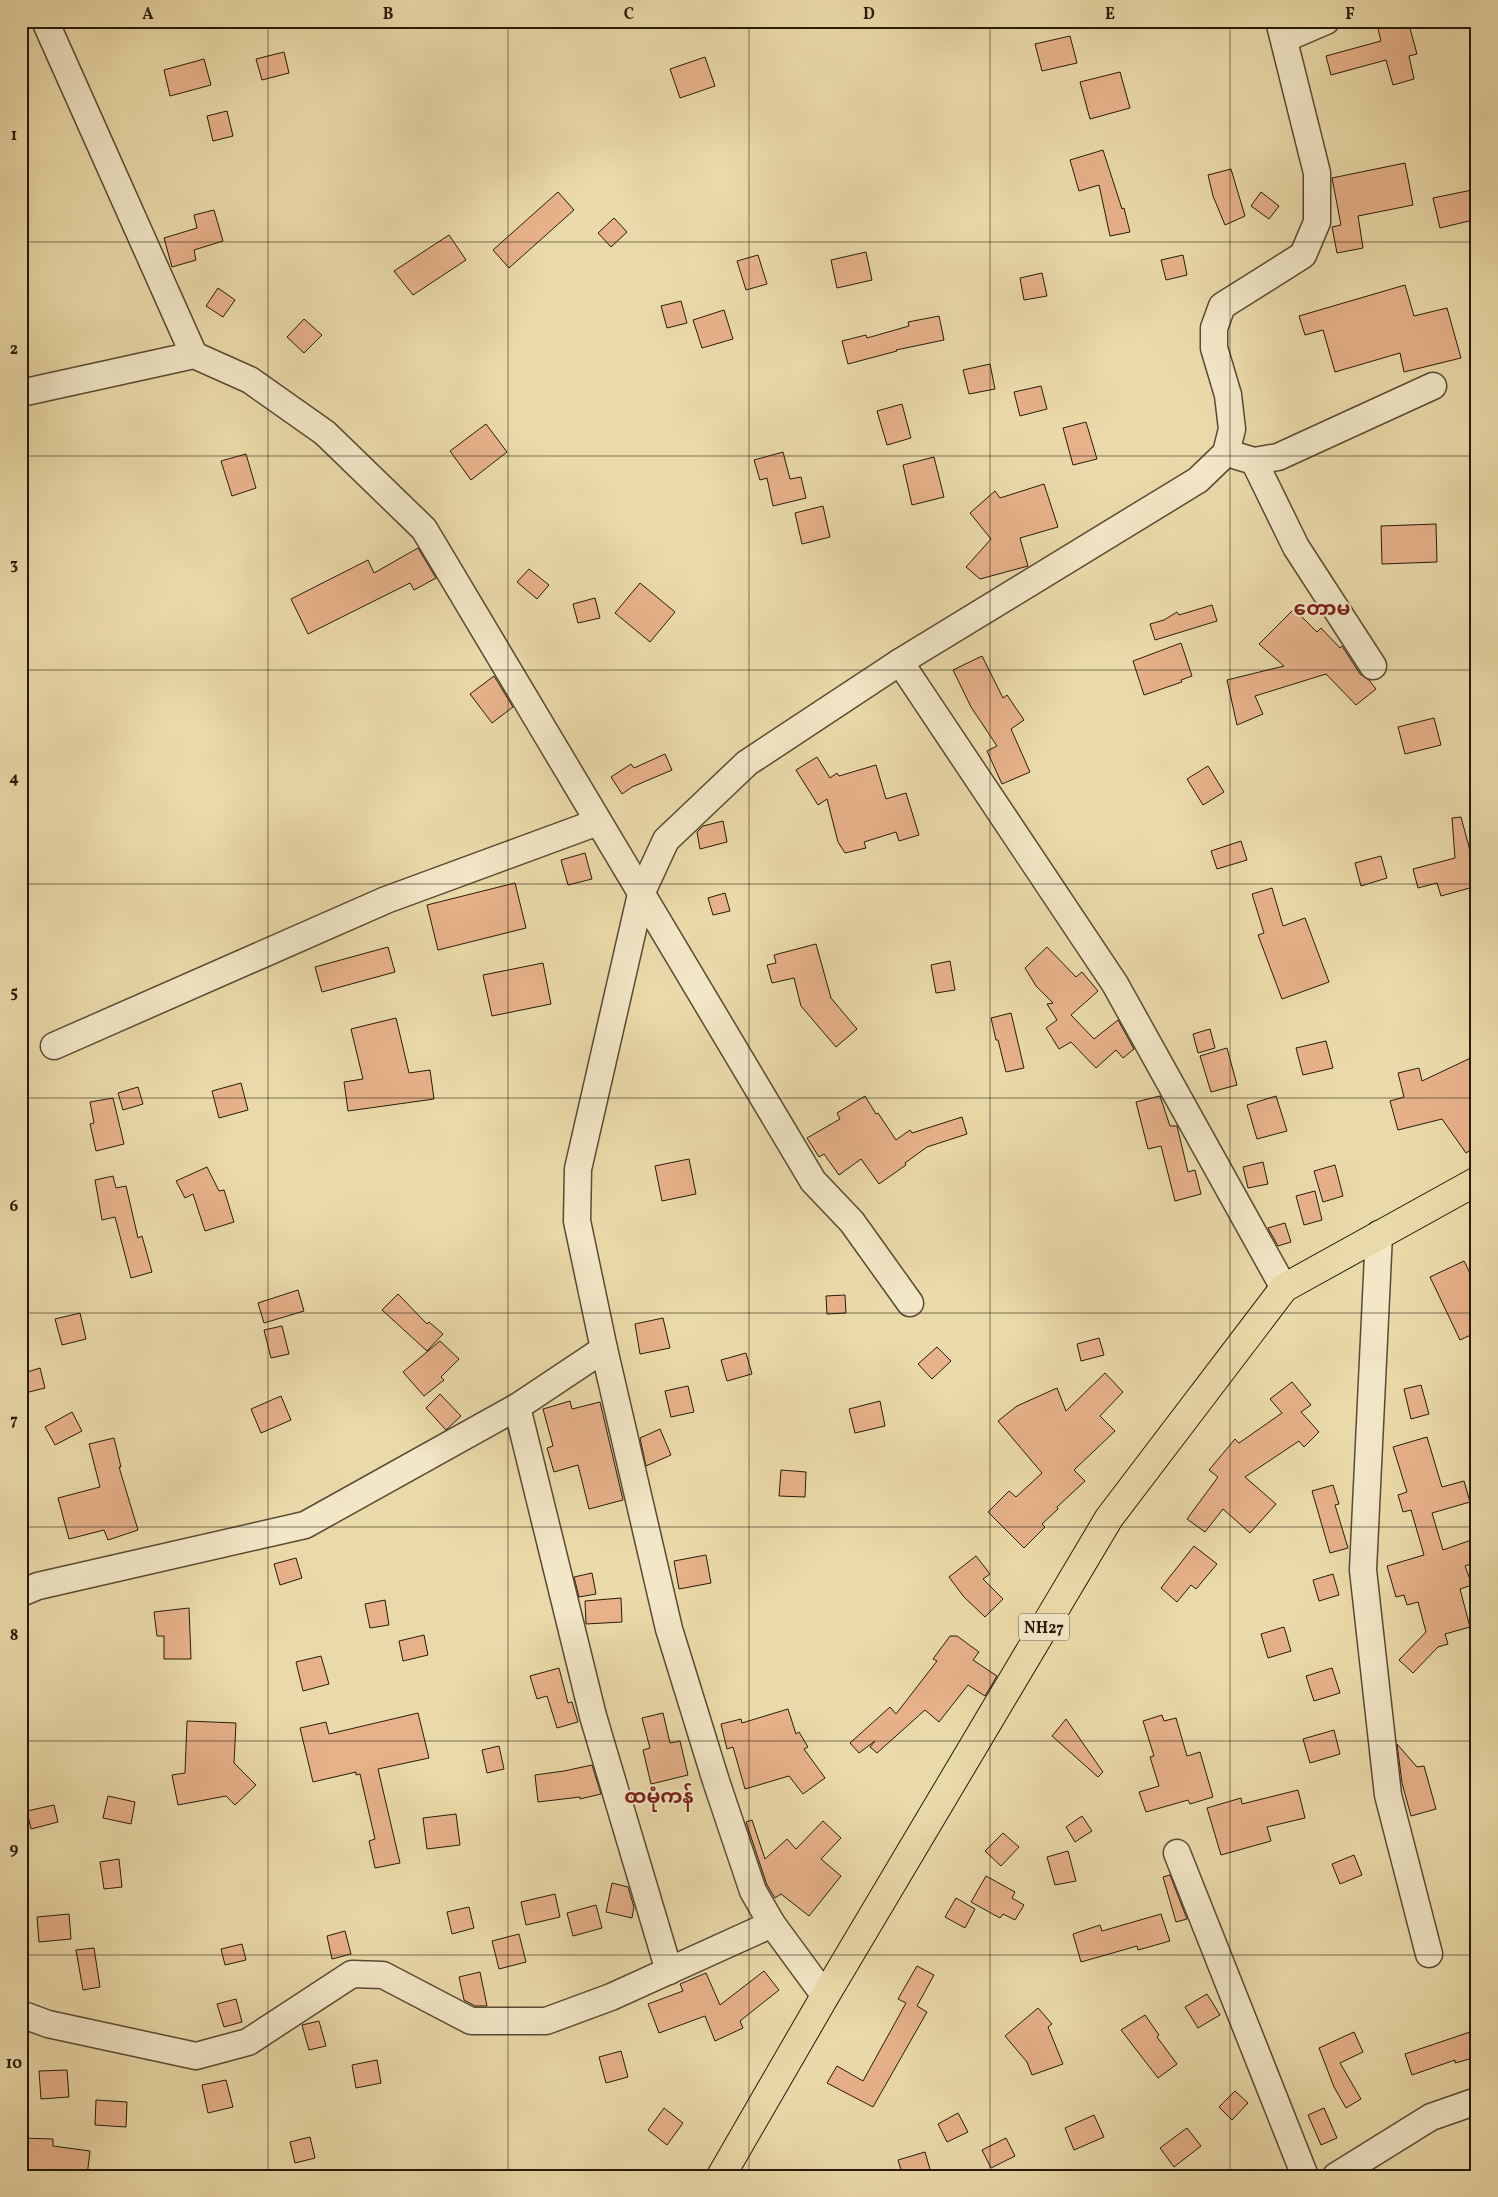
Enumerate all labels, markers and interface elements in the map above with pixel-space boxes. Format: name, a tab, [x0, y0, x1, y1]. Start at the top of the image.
text: A	[142, 4, 154, 26]
text: B	[383, 4, 394, 26]
text: C	[624, 4, 634, 26]
text: D	[863, 4, 875, 26]
text: E	[1105, 4, 1115, 26]
text: F	[1345, 4, 1355, 26]
text: 1	[11, 125, 17, 147]
text: 2	[10, 339, 18, 361]
text: 3	[10, 554, 18, 576]
district label: တောမ	[1294, 596, 1351, 624]
text: 4	[9, 768, 19, 790]
text: 5	[10, 982, 18, 1004]
text: 6	[10, 1196, 19, 1218]
text: 7	[10, 1410, 18, 1432]
road number: NH27	[1019, 1614, 1069, 1640]
text: 8	[10, 1625, 18, 1647]
district label: ထမုံကန်	[624, 1783, 694, 1812]
text: 9	[10, 1839, 19, 1861]
text: 10	[6, 2053, 22, 2075]

